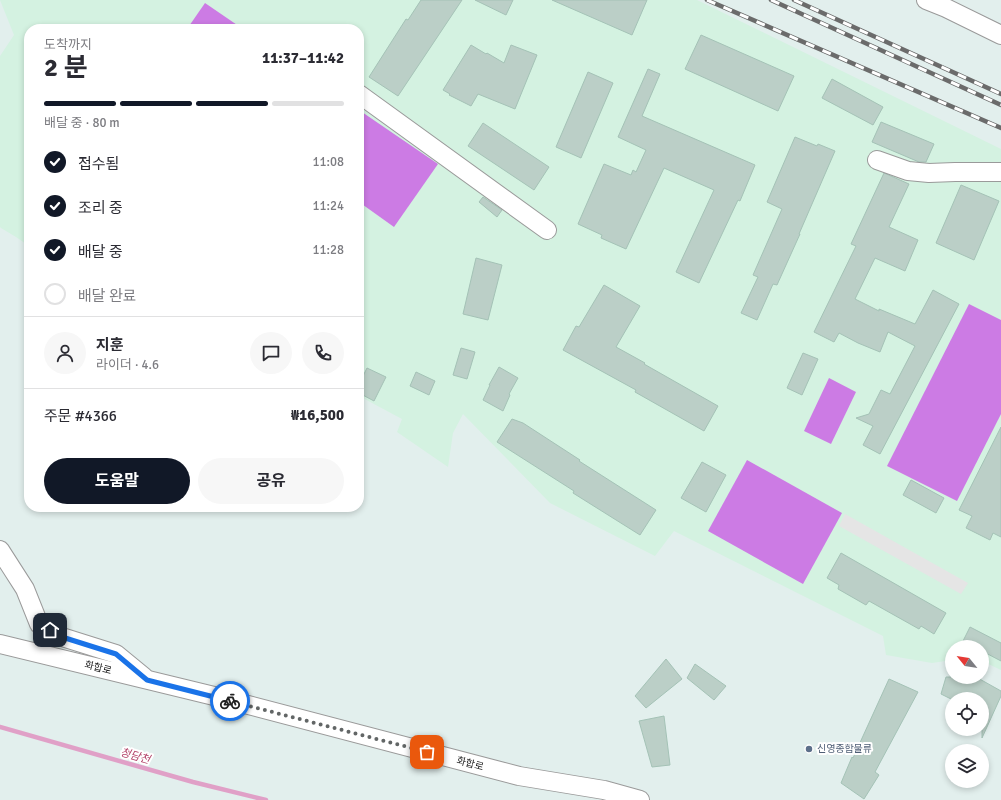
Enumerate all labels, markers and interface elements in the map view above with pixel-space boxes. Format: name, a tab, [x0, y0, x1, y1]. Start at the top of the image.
text: 도착까지	[44, 37, 92, 53]
text: 11:37–11:42	[262, 49, 344, 67]
text: 2 분	[44, 52, 88, 84]
text: 배달 중 · 80 m	[44, 115, 120, 131]
icon: check	[44, 151, 66, 173]
text: 11:08	[312, 154, 344, 170]
text: 접수됨	[78, 155, 119, 173]
icon: check	[44, 195, 66, 217]
text: 11:24	[312, 198, 344, 214]
text: 조리 중	[78, 199, 123, 217]
icon: check	[44, 239, 66, 261]
text: 11:28	[312, 242, 344, 258]
text: 배달 중	[78, 243, 123, 261]
text: 배달 완료	[78, 287, 137, 305]
button: person	[44, 332, 86, 374]
button: chat	[250, 332, 292, 374]
button: phone	[302, 332, 344, 374]
text: 지훈	[96, 336, 124, 354]
text: 라이더 · 4.6	[96, 357, 159, 373]
text: ₩16,500	[291, 406, 344, 424]
text: 주문 #4366	[44, 407, 117, 425]
button: 도움말	[44, 458, 190, 504]
button: 공유	[198, 458, 344, 504]
pin	[33, 613, 67, 647]
icon: home	[39, 619, 61, 641]
north arrow	[945, 640, 989, 684]
map controls	[945, 640, 989, 788]
street label: 화합로	[83, 659, 113, 677]
courier	[210, 681, 250, 721]
icon: bike	[219, 690, 241, 712]
button: locate	[945, 692, 989, 736]
pin	[410, 735, 444, 769]
icon: bag	[416, 741, 438, 763]
place label: 신영종합물류	[817, 743, 872, 755]
marker: 신영종합물류	[804, 744, 814, 754]
button: layers	[945, 744, 989, 788]
water label: 청담천	[119, 746, 153, 767]
street label: 화합로	[455, 755, 485, 773]

